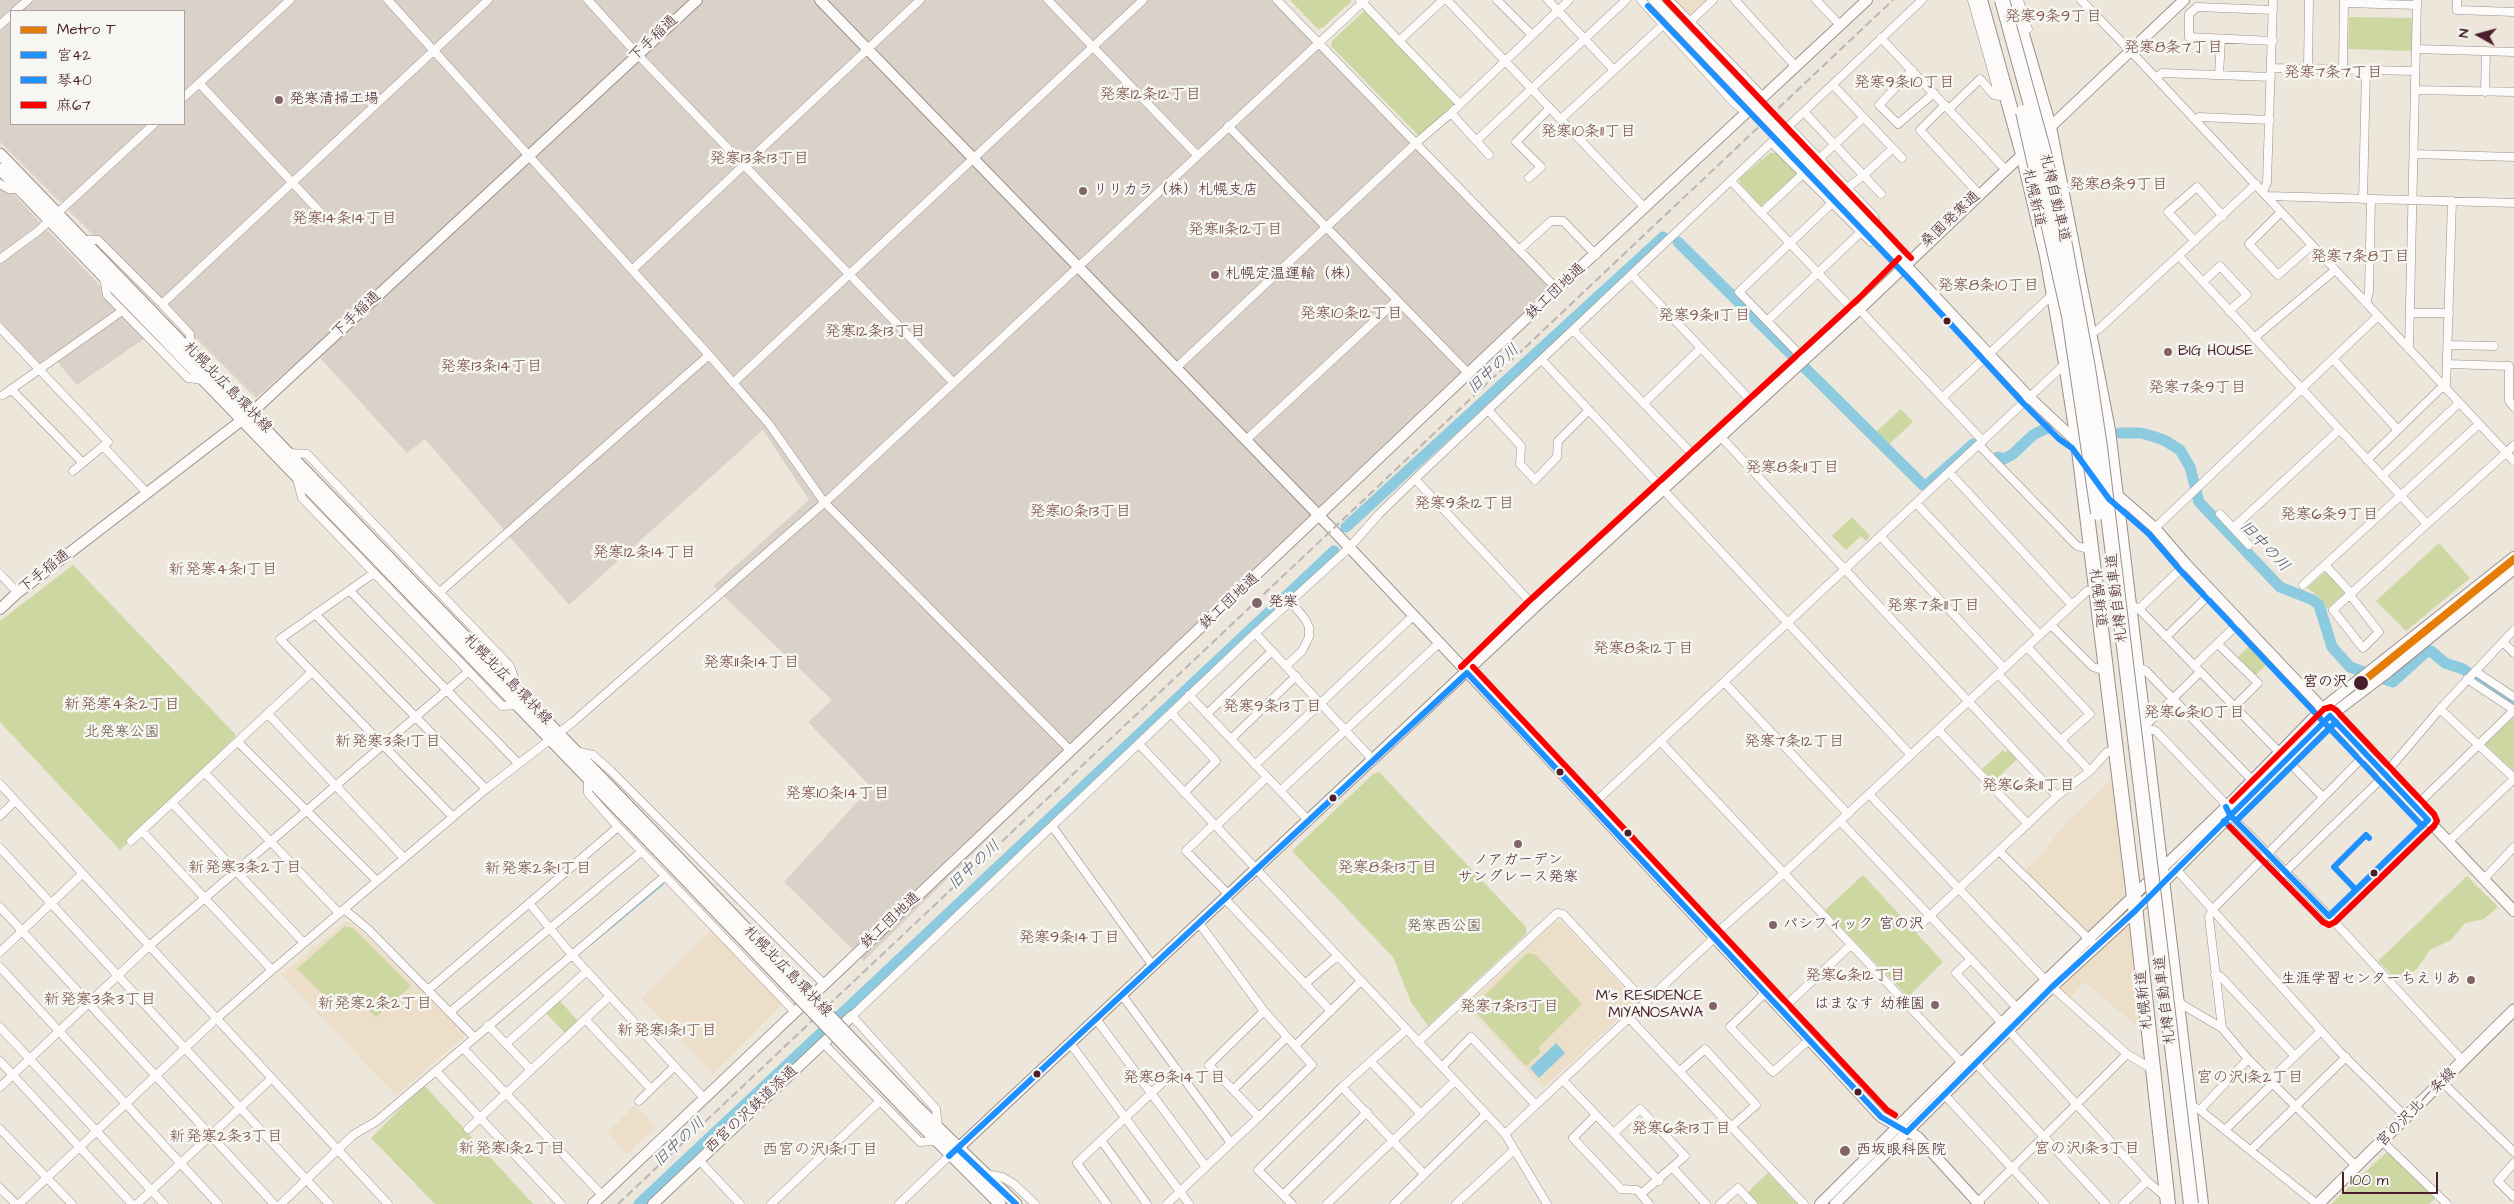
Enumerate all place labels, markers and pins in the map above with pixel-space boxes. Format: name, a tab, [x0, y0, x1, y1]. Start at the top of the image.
place label: 発寒清掃工場	[289, 91, 379, 109]
marker: 発寒清掃工場	[273, 94, 285, 106]
place label: リリカラ（株）札幌支店	[1093, 182, 1258, 200]
marker: リリカラ（株）札幌支店	[1077, 185, 1089, 197]
place label: 札幌定温運輸（株）	[1225, 266, 1360, 284]
marker: 札幌定温運輸（株）	[1209, 269, 1221, 281]
unlabelled marker	[1942, 316, 1952, 326]
place label: BIG HOUSE	[2178, 343, 2253, 361]
marker: BIG HOUSE	[2162, 346, 2174, 358]
place label: 発寒	[1268, 594, 1298, 612]
marker: 発寒	[1250, 596, 1264, 610]
place label: 宮の沢	[2303, 674, 2348, 692]
marker: 宮の沢	[2352, 674, 2370, 692]
unlabelled marker	[1555, 767, 1565, 777]
unlabelled marker	[1328, 793, 1338, 803]
unlabelled marker	[1623, 828, 1633, 838]
marker: ノアガーデン サングレース発寒	[1512, 838, 1524, 850]
place label: ノアガーデン サングレース発寒	[1458, 852, 1578, 887]
unlabelled marker	[2369, 868, 2379, 878]
place label: パシフィック 宮の沢	[1783, 916, 1924, 934]
marker: パシフィック 宮の沢	[1767, 919, 1779, 931]
place label: 生涯学習センターちえりあ	[2281, 971, 2461, 989]
marker: 生涯学習センターちえりあ	[2465, 974, 2477, 986]
place label: M's RESIDENCE MIYANOSAWA	[1596, 988, 1703, 1023]
place label: はまなす 幼稚園	[1814, 996, 1925, 1014]
marker: はまなす 幼稚園	[1929, 999, 1941, 1011]
marker: M's RESIDENCE MIYANOSAWA	[1707, 1000, 1719, 1012]
unlabelled marker	[1032, 1069, 1042, 1079]
unlabelled marker	[1853, 1087, 1863, 1097]
place label: 西坂眼科医院	[1856, 1142, 1946, 1160]
marker: 西坂眼科医院	[1838, 1144, 1852, 1158]

